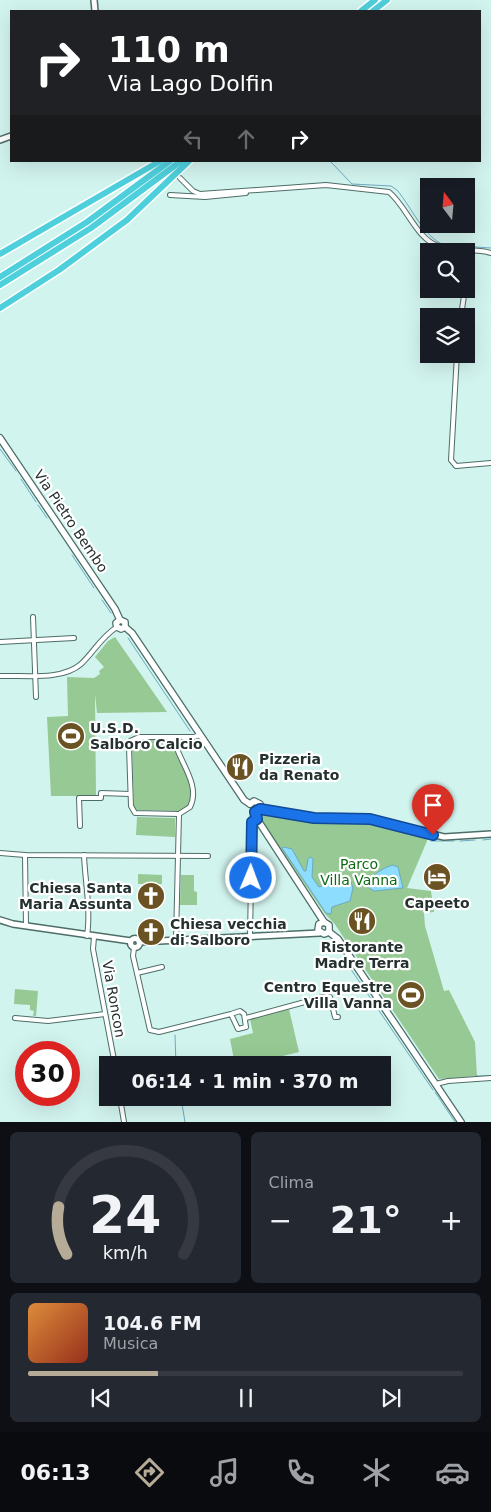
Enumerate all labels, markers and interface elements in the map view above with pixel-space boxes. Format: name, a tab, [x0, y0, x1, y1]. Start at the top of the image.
icon: right	[25, 30, 90, 95]
text: 110 m	[108, 30, 230, 70]
text: Via Lago Dolfin	[108, 71, 274, 96]
icon: left	[179, 125, 207, 153]
icon: ahead	[232, 125, 260, 153]
icon: right	[285, 125, 313, 153]
north arrow	[420, 178, 475, 232]
map controls	[420, 178, 475, 363]
button: search	[420, 243, 475, 298]
button: layers	[420, 308, 475, 363]
street label: Via Pietro Bembo	[31, 467, 111, 575]
place label: U.S.D. Salboro Calcio	[90, 720, 203, 752]
sports icon: U.S.D. Salboro Calcio	[56, 721, 86, 751]
place label: Pizzeria da Renato	[259, 751, 340, 783]
restaurant icon: Pizzeria da Renato	[225, 752, 255, 782]
pin	[412, 784, 454, 835]
icon: arrive	[419, 791, 447, 819]
position arrow	[224, 851, 276, 903]
park label: Parco Villa Vanna	[320, 856, 398, 888]
hotel icon: Capeeto	[422, 862, 452, 892]
place label: Chiesa Santa Maria Assunta	[19, 880, 132, 912]
church icon: Chiesa Santa Maria Assunta	[136, 881, 166, 911]
place label: Capeeto	[404, 895, 470, 911]
restaurant icon: Ristorante Madre Terra	[347, 906, 377, 936]
place label: Chiesa vecchia di Salboro	[170, 916, 287, 948]
church icon: Chiesa vecchia di Salboro	[136, 917, 166, 947]
place label: Ristorante Madre Terra	[314, 939, 410, 971]
street label: Via Roncon	[99, 959, 129, 1039]
place label: Centro Equestre Villa Vanna	[264, 979, 392, 1011]
sports icon: Centro Equestre Villa Vanna	[396, 980, 426, 1010]
speed limit sign: 30	[15, 1041, 80, 1106]
text: 06:14 · 1 min · 370 m	[131, 1070, 359, 1092]
text: Clima	[269, 1173, 314, 1192]
text: 24	[89, 1185, 161, 1245]
text: 21°	[330, 1198, 402, 1242]
text: −	[269, 1204, 292, 1237]
text: +	[440, 1204, 463, 1237]
text: km/h	[103, 1242, 148, 1263]
text: 104.6 FM	[103, 1312, 202, 1334]
text: Musica	[103, 1334, 158, 1353]
icon: previous	[87, 1384, 115, 1412]
icon: pause	[232, 1384, 260, 1412]
icon: next	[377, 1384, 405, 1412]
icon: directions	[132, 1455, 167, 1490]
icon: music	[207, 1455, 242, 1490]
icon: phone	[283, 1455, 318, 1490]
icon: climate	[359, 1455, 394, 1490]
icon: car	[435, 1455, 470, 1490]
text: 06:13	[20, 1460, 91, 1485]

